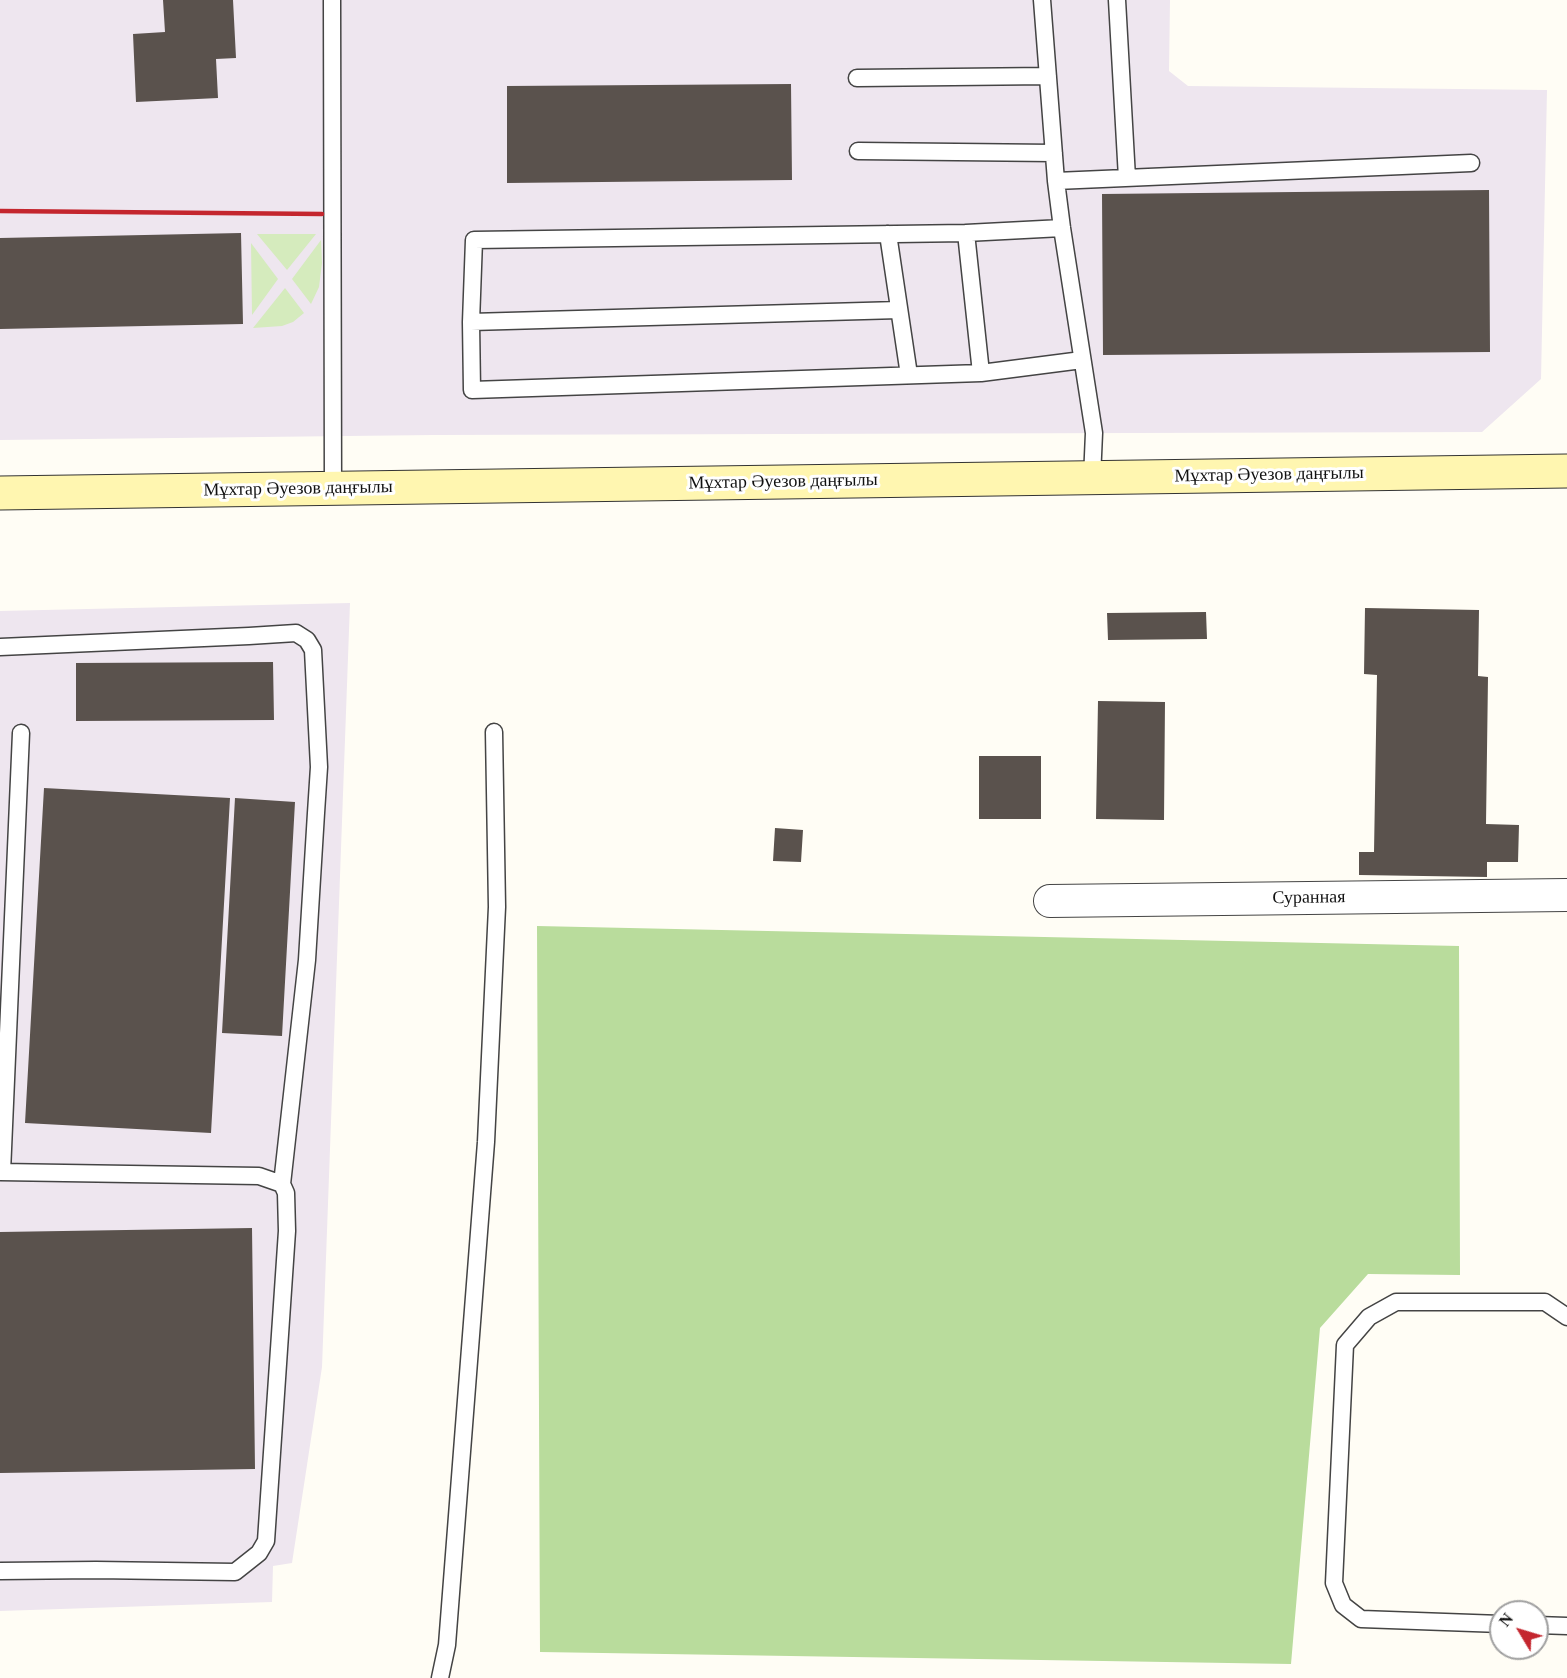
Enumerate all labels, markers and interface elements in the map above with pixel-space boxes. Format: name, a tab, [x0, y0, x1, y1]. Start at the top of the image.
street label: Мұхтар Әуезов даңғылы	[1174, 463, 1364, 487]
street label: Мұхтар Әуезов даңғылы	[688, 470, 878, 494]
street label: Мұхтар Әуезов даңғылы	[203, 477, 393, 501]
street label: Суранная	[1272, 887, 1346, 909]
north arrow	[1489, 1600, 1549, 1660]
text: N	[1496, 1610, 1516, 1630]

